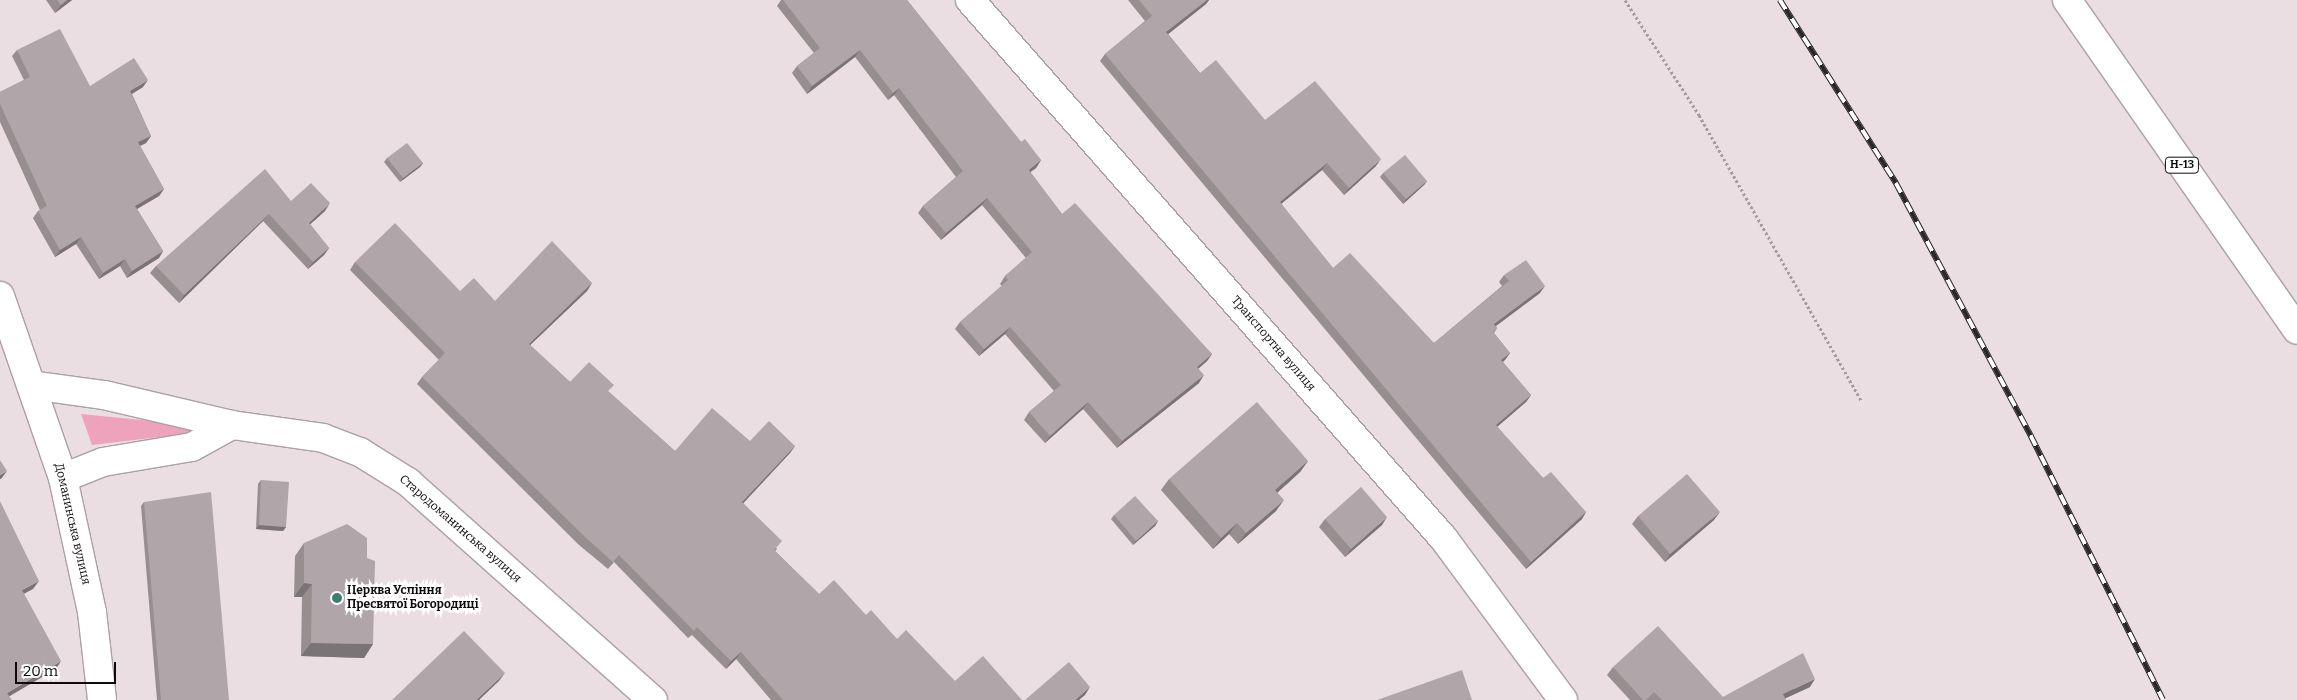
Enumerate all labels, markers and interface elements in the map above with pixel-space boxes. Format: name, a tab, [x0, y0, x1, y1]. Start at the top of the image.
road number: Н-13	[2164, 156, 2200, 174]
street label: Транспортна вулиця	[1228, 294, 1318, 394]
street label: Доманинська вулиця	[51, 462, 93, 586]
street label: Стародоманинська вулиця	[396, 472, 524, 586]
place label: Церква Успіння Пресвятої Богородиці	[347, 584, 478, 612]
marker: Церква Успіння Пресвятої Богородиці	[331, 592, 343, 604]
scale bar	[18, 652, 119, 684]
text: 20 m	[23, 662, 58, 680]

